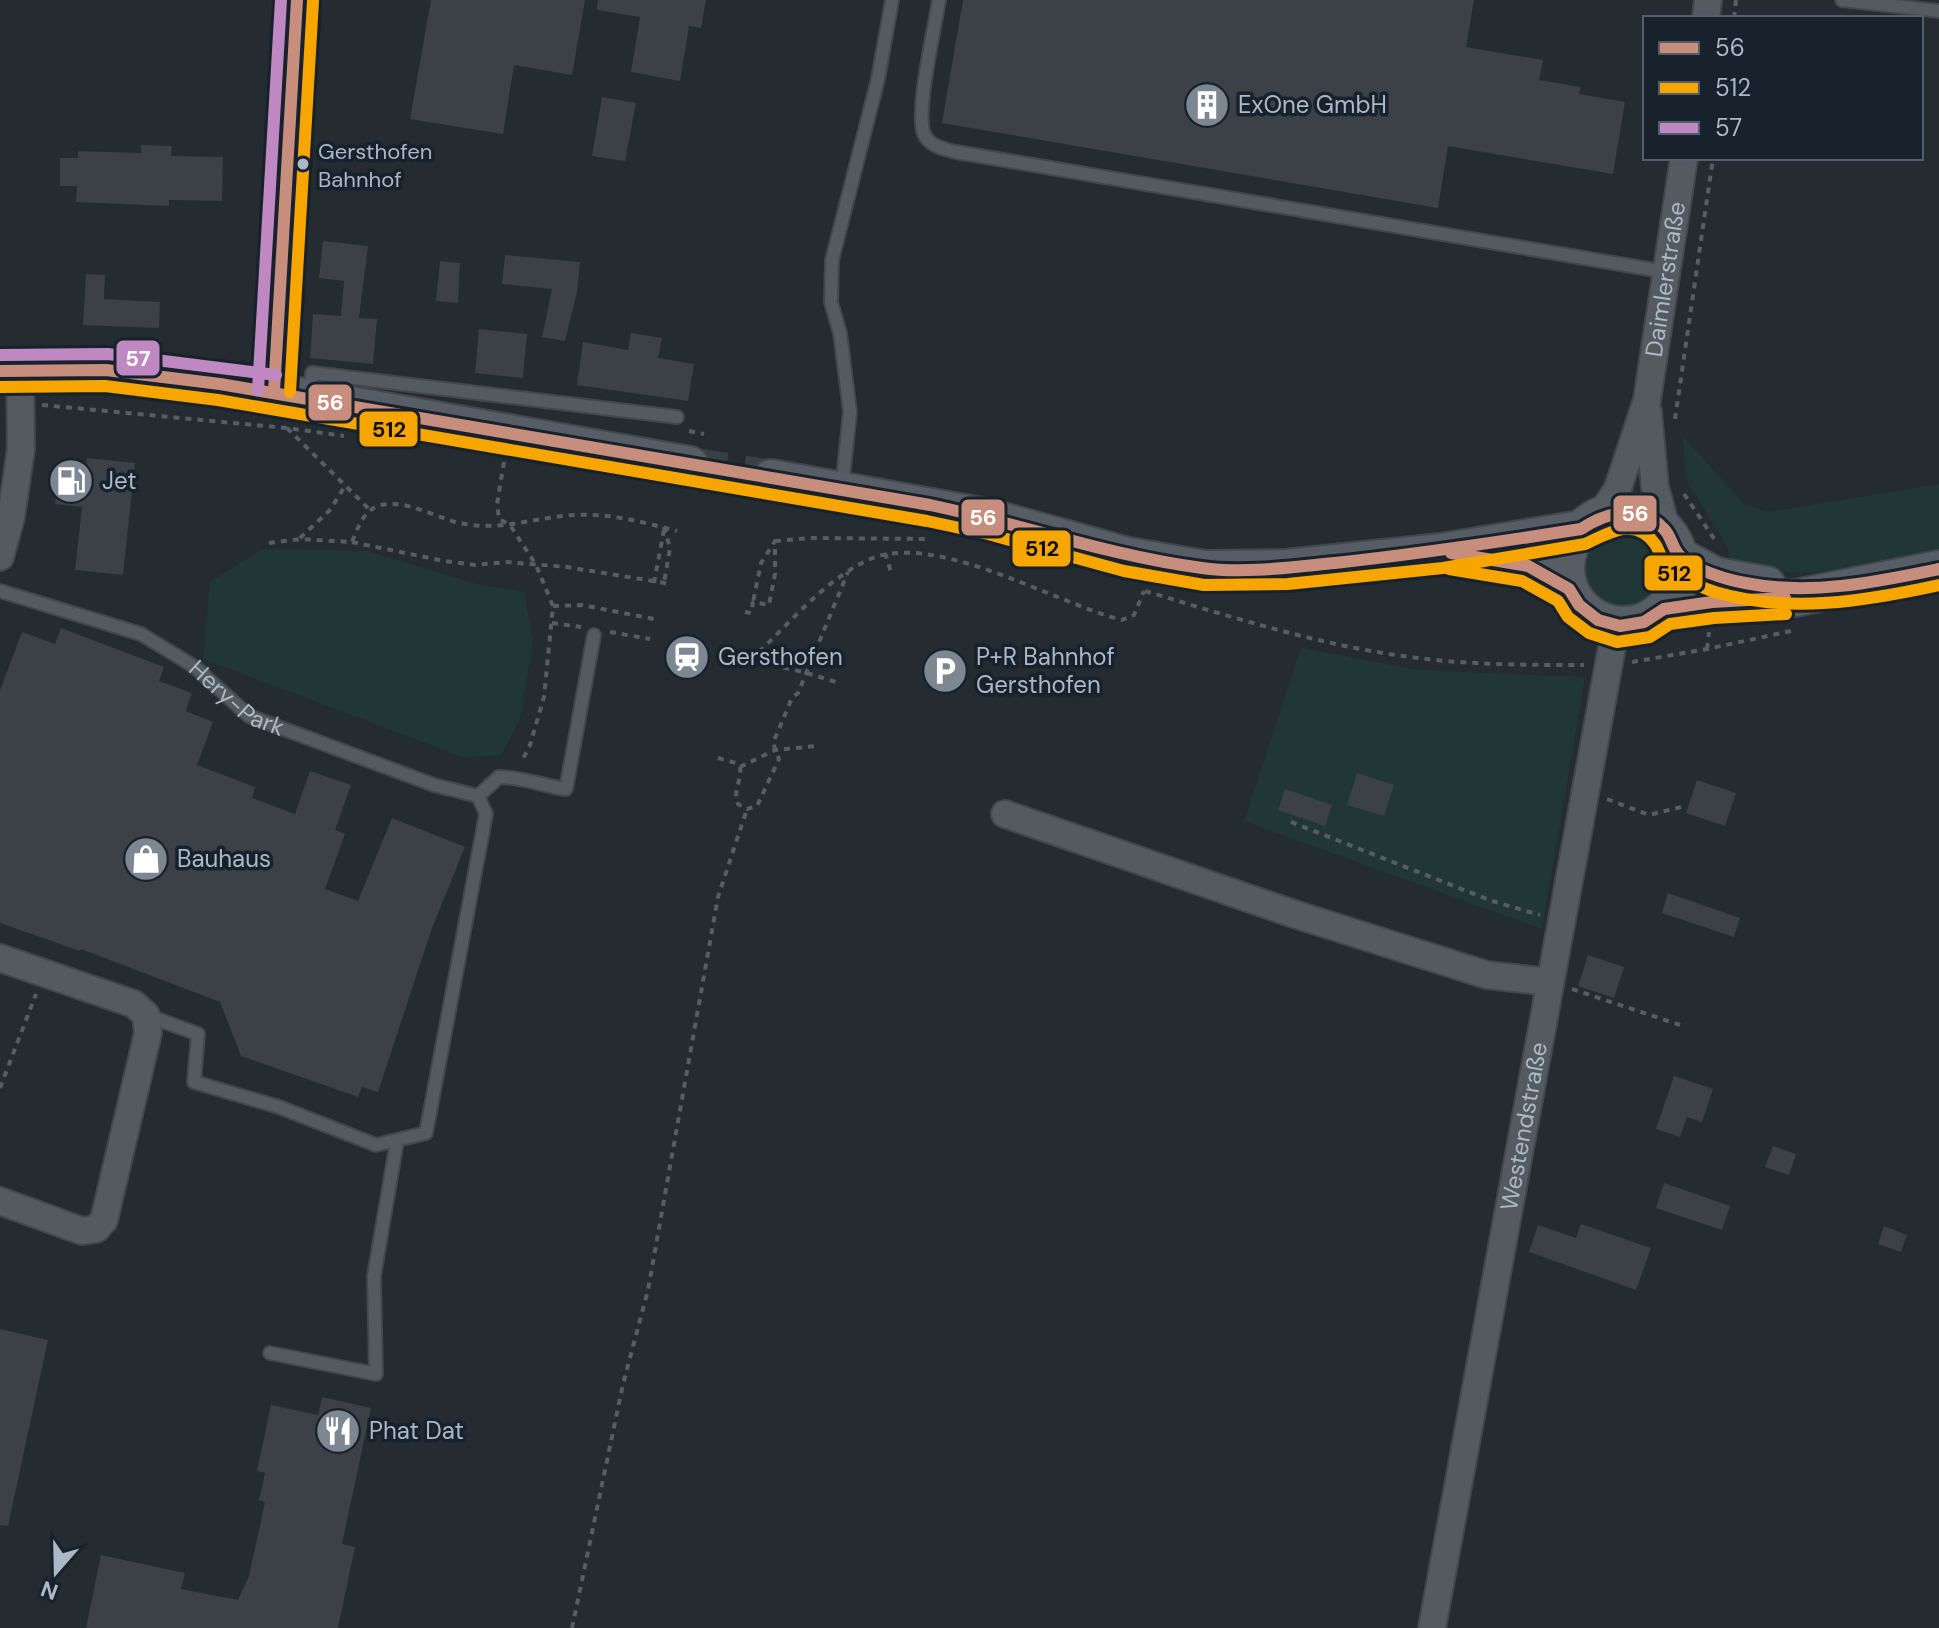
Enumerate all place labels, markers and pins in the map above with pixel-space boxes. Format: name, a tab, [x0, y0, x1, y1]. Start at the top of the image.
building icon: ExOne GmbH	[1183, 81, 1231, 129]
place label: ExOne GmbH	[1238, 89, 1387, 120]
place label: Gersthofen Bahnhof	[318, 137, 432, 194]
marker: Gersthofen Bahnhof	[295, 156, 311, 172]
fuel station icon: Jet	[47, 457, 95, 505]
place label: Jet	[102, 465, 137, 496]
station icon: Gersthofen	[663, 633, 711, 681]
place label: Gersthofen	[718, 641, 843, 672]
place label: P+R Bahnhof Gersthofen	[976, 641, 1115, 700]
parking icon: P+R Bahnhof Gersthofen	[921, 647, 969, 695]
shop icon: Bauhaus	[122, 835, 170, 883]
place label: Bauhaus	[177, 843, 271, 874]
restaurant icon: Phat Dat	[314, 1407, 362, 1455]
place label: Phat Dat	[369, 1415, 464, 1446]

